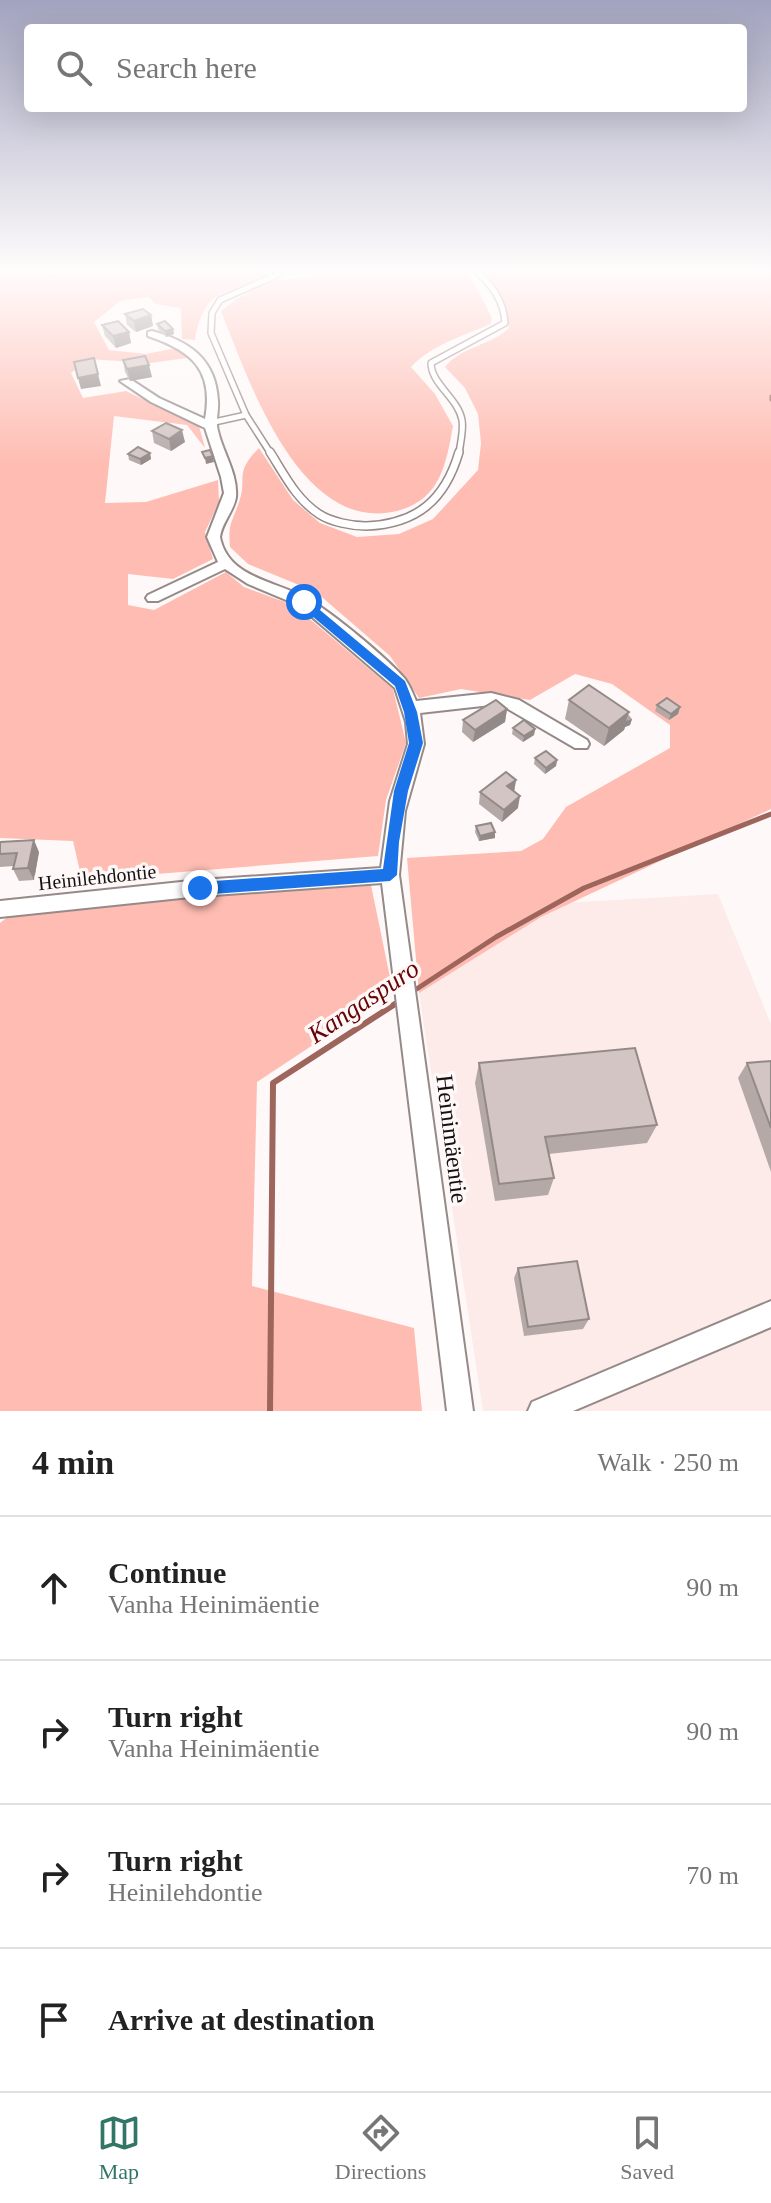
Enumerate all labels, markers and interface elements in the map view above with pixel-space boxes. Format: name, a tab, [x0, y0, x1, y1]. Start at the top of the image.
search box	[24, 24, 747, 112]
icon: search	[52, 46, 96, 90]
text: Search here	[116, 51, 257, 84]
route start	[286, 584, 322, 620]
street label: Heinilehdontie	[37, 860, 157, 894]
route end	[182, 870, 218, 906]
water label: Kangaspuro	[301, 954, 424, 1050]
street label: Heinimäentie	[431, 1073, 473, 1205]
text: 4 min	[32, 1444, 114, 1481]
text: Walk · 250 m	[597, 1448, 739, 1477]
text: Continue	[108, 1556, 226, 1589]
icon: ahead	[32, 1566, 76, 1610]
text: 90 m	[686, 1573, 739, 1602]
text: Vanha Heinimäentie	[108, 1590, 320, 1619]
text: Turn right	[108, 1700, 243, 1733]
icon: right	[32, 1710, 76, 1754]
text: 90 m	[686, 1717, 739, 1746]
text: Vanha Heinimäentie	[108, 1734, 320, 1763]
text: Turn right	[108, 1844, 243, 1877]
icon: right	[32, 1854, 76, 1898]
text: 70 m	[686, 1861, 739, 1890]
text: Heinilehdontie	[108, 1878, 263, 1907]
icon: arrive	[32, 1998, 76, 2042]
text: Arrive at destination	[108, 2003, 375, 2036]
tab: Map	[97, 2111, 141, 2185]
tab: Directions	[335, 2111, 426, 2185]
tab: Saved	[620, 2111, 674, 2185]

